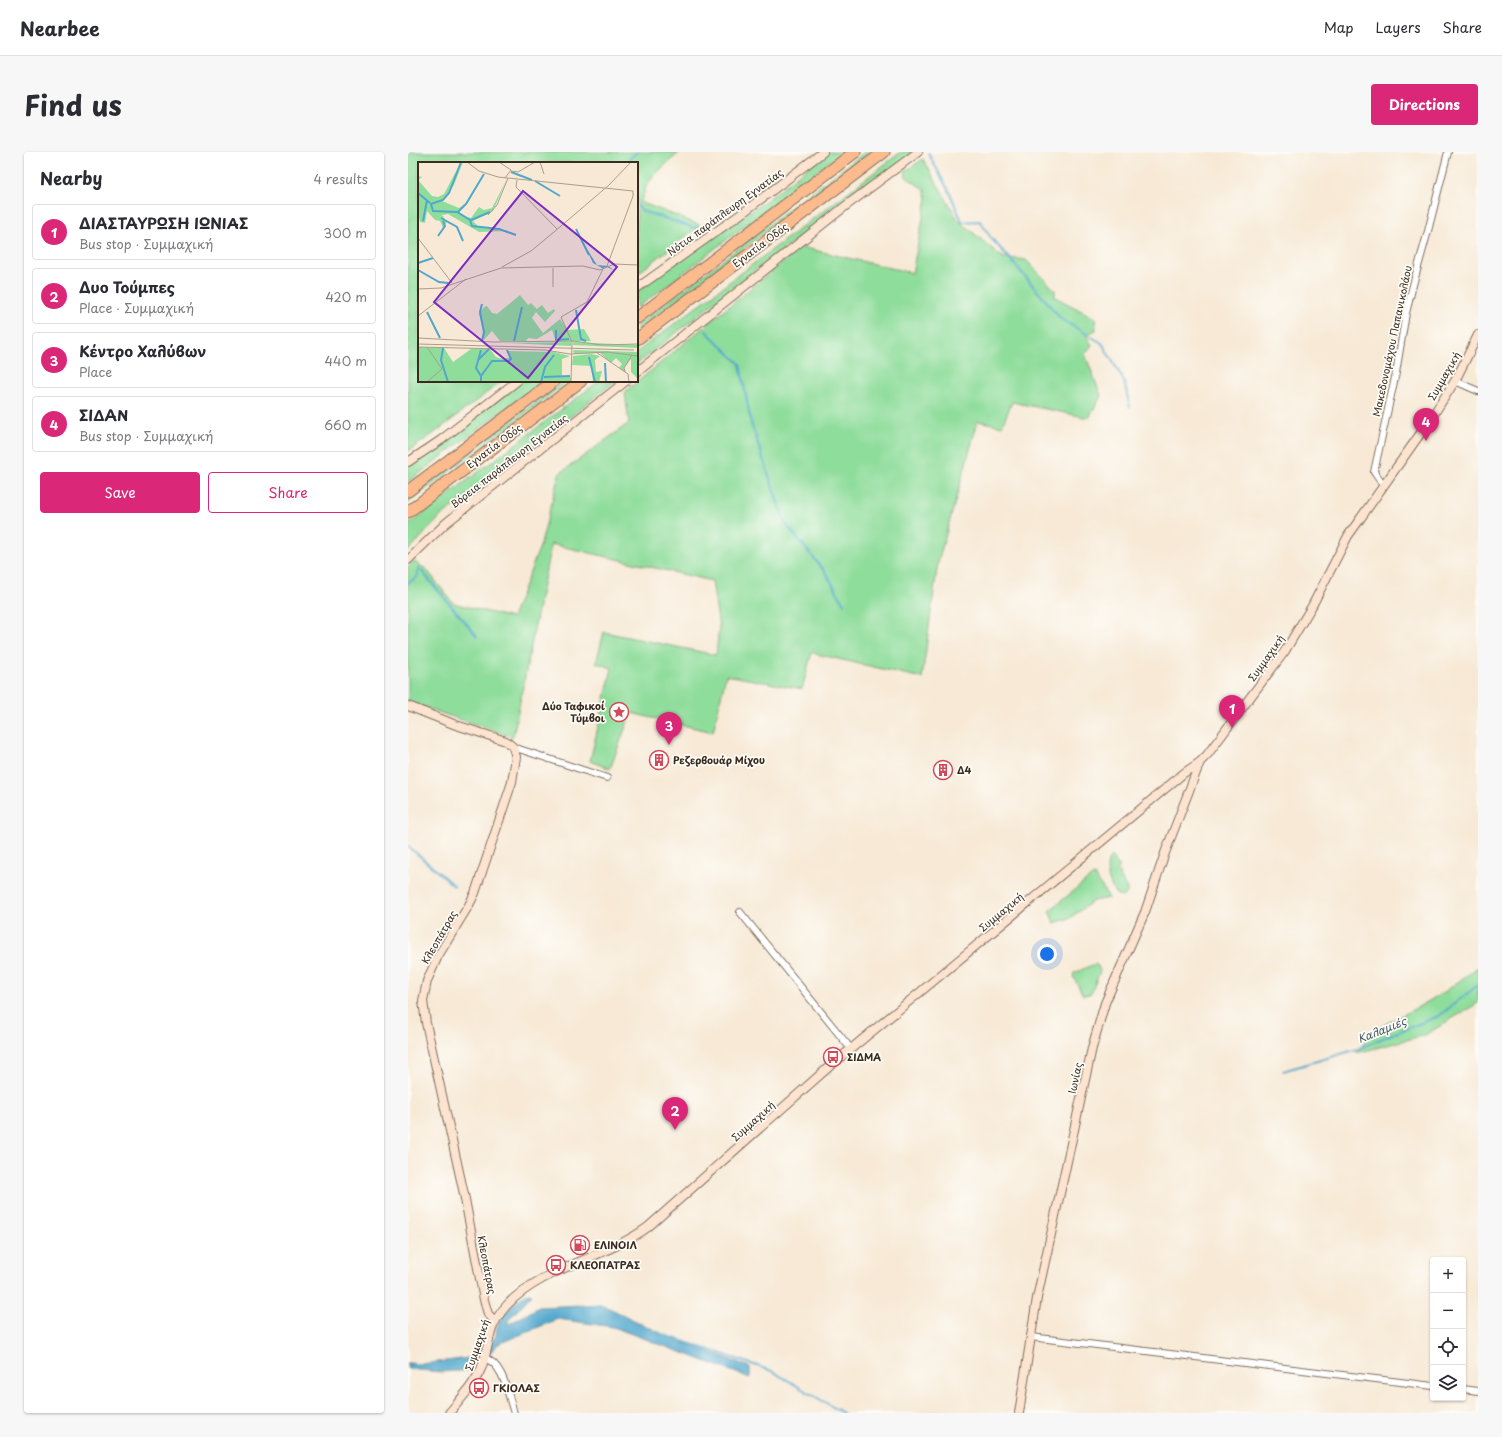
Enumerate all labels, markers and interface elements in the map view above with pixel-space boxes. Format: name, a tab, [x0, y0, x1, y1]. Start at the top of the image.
text: Nearbee	[20, 14, 100, 42]
text: Map	[1324, 17, 1354, 38]
text: Layers	[1376, 17, 1421, 38]
text: Share	[1443, 17, 1482, 38]
text: Find us	[24, 83, 122, 126]
button: Directions	[1371, 84, 1478, 125]
inset map	[418, 162, 638, 382]
street label: Νότια παράπλευρη Εγνατίας	[664, 164, 786, 259]
text: Nearby	[40, 165, 102, 191]
text: 4 results	[314, 169, 368, 188]
text: ΔΙΑΣΤΑΥΡΩΣΗ ΙΩΝΙΑΣ	[79, 211, 248, 234]
street label: Εγνατία Οδός	[729, 219, 791, 271]
text: 1	[51, 223, 57, 242]
text: 300 m	[323, 223, 367, 242]
text: Bus stop · Συμμαχική	[79, 234, 213, 253]
street label: Μακεδονομάχου Παπανικολάου	[1368, 264, 1415, 418]
text: Δυο Τούμπες	[79, 275, 175, 298]
text: 2	[49, 287, 59, 306]
text: 420 m	[325, 287, 367, 306]
text: Place · Συμμαχική	[79, 298, 194, 317]
text: Κέντρο Χαλύβων	[79, 339, 206, 362]
street label: Συμμαχική	[1424, 349, 1463, 403]
text: 3	[50, 351, 58, 370]
text: 440 m	[324, 351, 367, 370]
text: Place	[79, 362, 112, 381]
text: ΣΙΔΑΝ	[79, 403, 128, 426]
pin: 4	[1413, 408, 1439, 441]
street label: Βόρεια παράπλευρη Εγνατίας	[447, 410, 571, 511]
text: 4	[50, 415, 58, 434]
text: 660 m	[324, 415, 367, 434]
street label: Εγνατία Οδός	[463, 420, 525, 472]
text: Bus stop · Συμμαχική	[79, 426, 213, 445]
button: Save	[40, 472, 200, 513]
button: Share	[208, 472, 368, 513]
street label: Συμμαχική	[1244, 631, 1287, 684]
pin: 1	[1219, 695, 1245, 728]
place label: Δύο Ταφικοί Τύμβοι	[542, 698, 606, 725]
place icon: Δύο Ταφικοί Τύμβοι	[608, 701, 630, 723]
pin: 3	[656, 712, 682, 745]
building icon: Ρεζερβουάρ Μίχου	[648, 749, 670, 771]
place label: Ρεζερβουάρ Μίχου	[673, 752, 765, 767]
building icon: Δ4	[932, 759, 954, 781]
place label: Δ4	[957, 762, 971, 777]
street label: Συμμαχική	[975, 889, 1026, 935]
street label: Κλεοπάτρας	[417, 907, 461, 967]
your location	[1037, 944, 1057, 964]
water label: Καλαμιές	[1355, 1012, 1410, 1047]
bus stop icon: ΣΙΔΜΑ	[822, 1046, 844, 1068]
place label: ΣΙΔΜΑ	[847, 1049, 881, 1064]
street label: Ιωνίας	[1064, 1061, 1085, 1095]
pin: 2	[662, 1097, 688, 1130]
street label: Συμμαχική	[728, 1097, 778, 1144]
street label: Κλεοπάτρας	[473, 1234, 501, 1296]
fuel station icon: ΕΛΙΝΟΙΛ	[569, 1234, 591, 1256]
place label: ΕΛΙΝΟΙΛ	[594, 1237, 637, 1252]
bus stop icon: ΚΛΕΟΠΑΤΡΑΣ	[545, 1254, 567, 1276]
place label: ΚΛΕΟΠΑΤΡΑΣ	[570, 1257, 640, 1272]
map controls	[1430, 1257, 1466, 1401]
button: +	[1430, 1257, 1466, 1293]
button: −	[1430, 1293, 1466, 1329]
street label: Συμμαχική	[461, 1317, 492, 1373]
button: locate	[1430, 1329, 1466, 1365]
button: layers	[1430, 1365, 1466, 1401]
bus stop icon: ΓΚΙΟΛΑΣ	[468, 1377, 490, 1399]
place label: ΓΚΙΟΛΑΣ	[493, 1380, 540, 1395]

